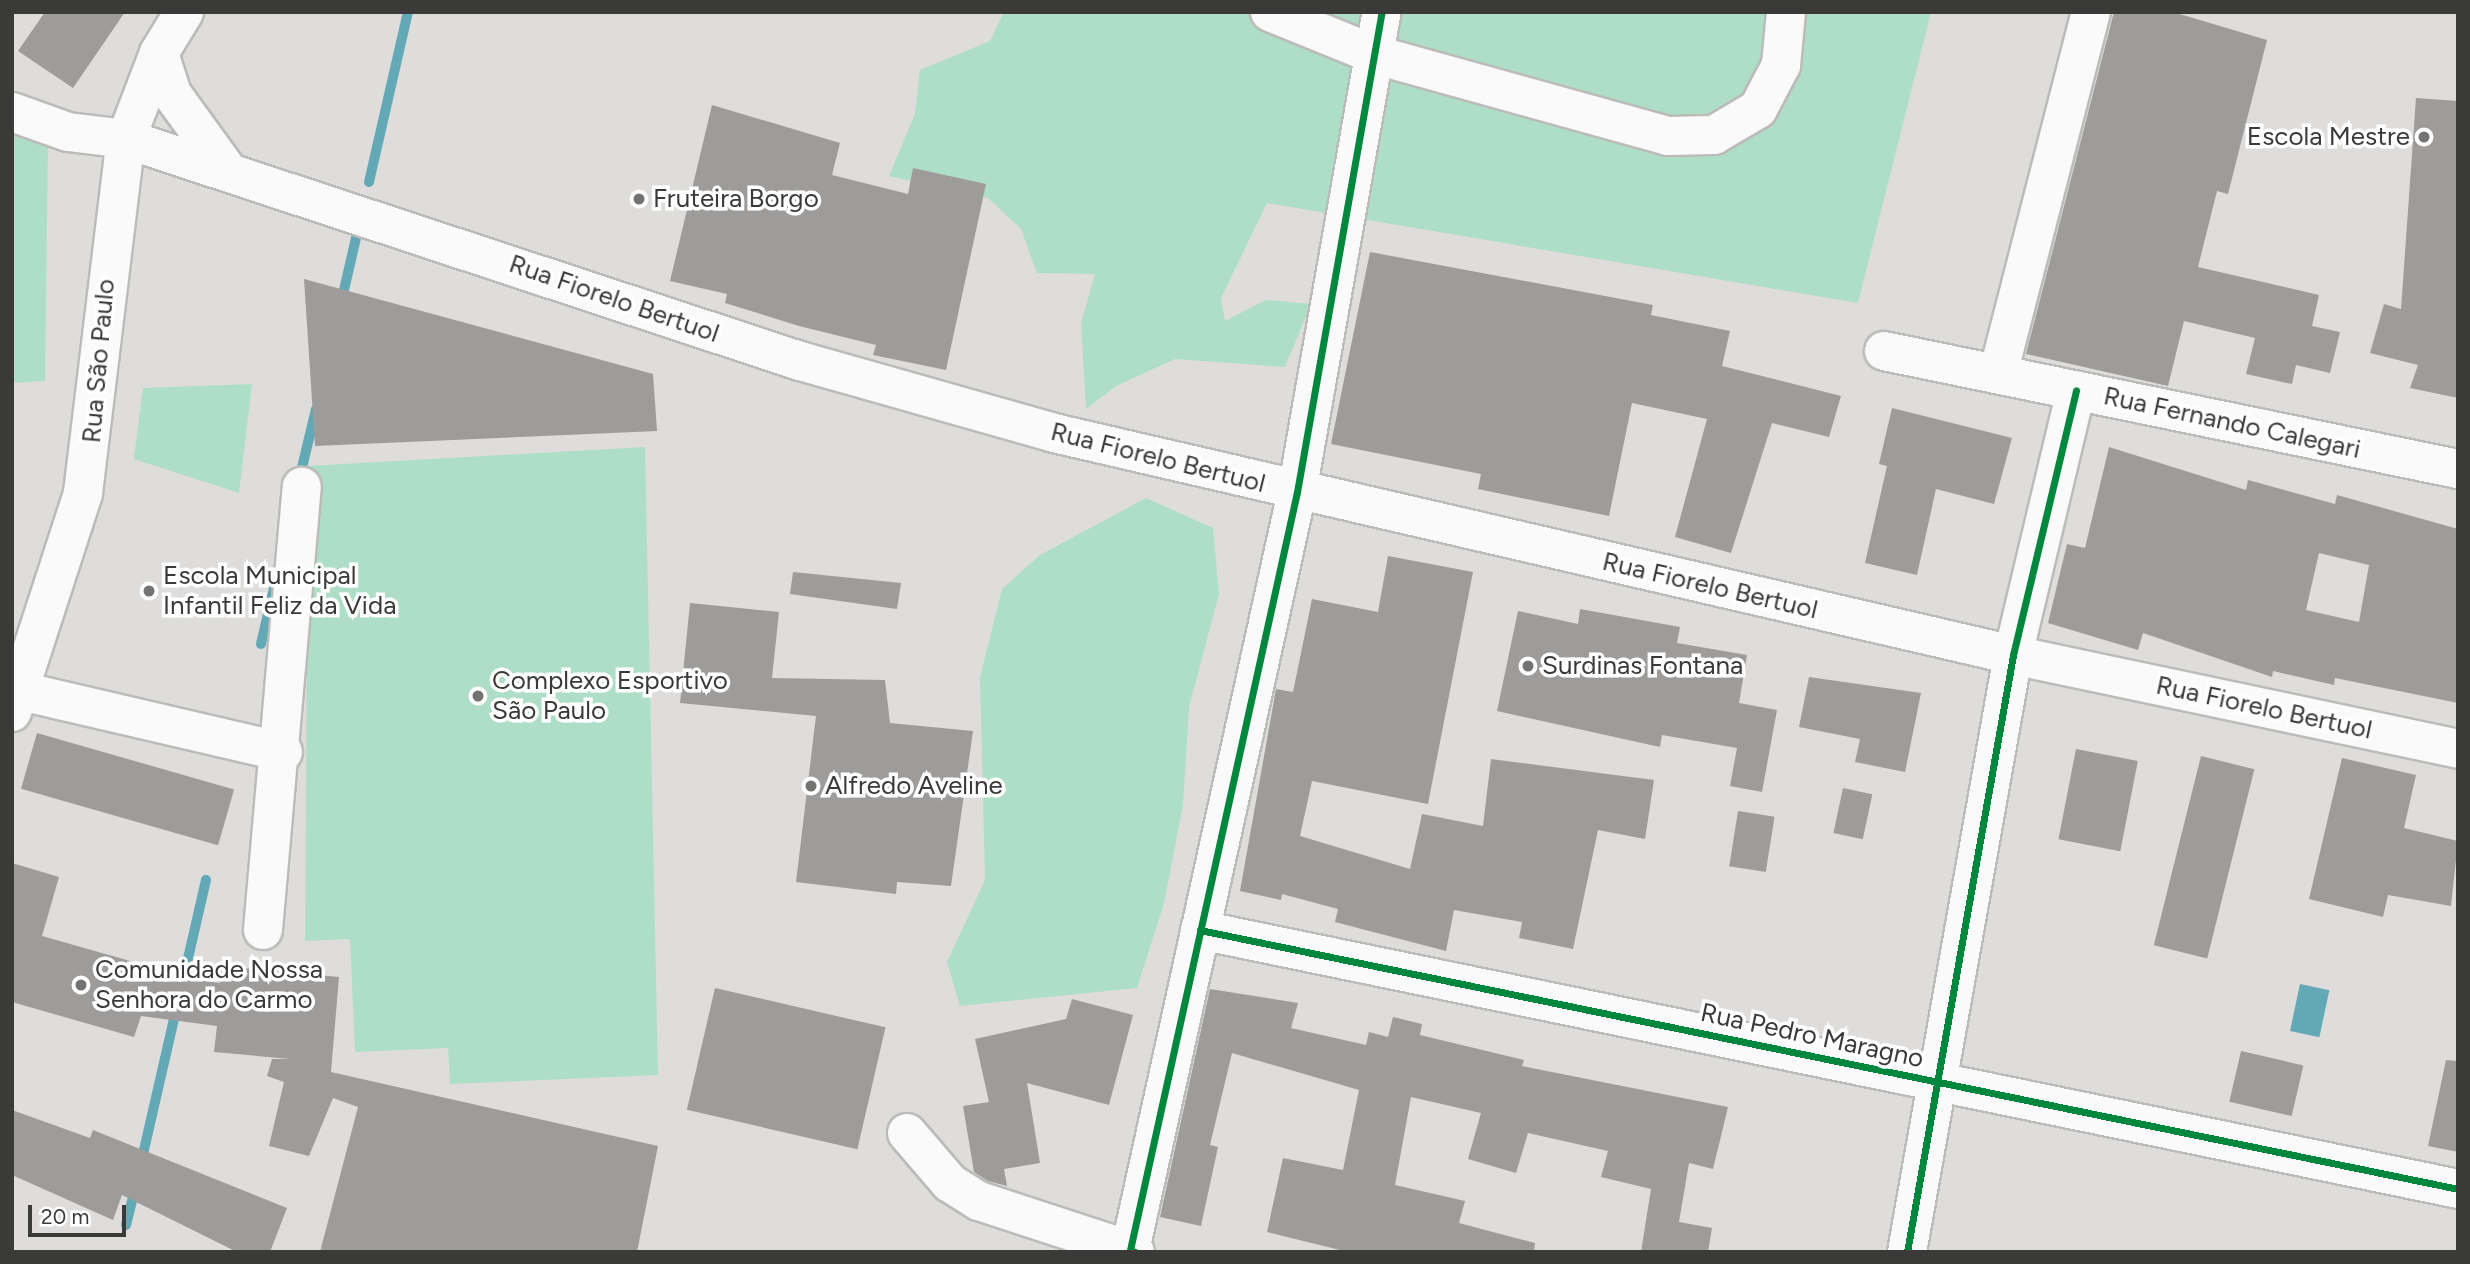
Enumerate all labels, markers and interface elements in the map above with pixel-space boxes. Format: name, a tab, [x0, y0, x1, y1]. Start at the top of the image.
place label: Escola Mestre	[2247, 121, 2410, 153]
marker: Escola Mestre	[2416, 129, 2432, 145]
place label: Fruteira Borgo	[653, 183, 819, 215]
marker: Fruteira Borgo	[631, 191, 647, 207]
street label: Rua Fiorelo Bertuol	[505, 248, 723, 350]
street label: Rua São Paulo	[76, 278, 122, 444]
street label: Rua Fernando Calegari	[2101, 381, 2363, 465]
street label: Rua Fiorelo Bertuol	[1048, 416, 1268, 500]
street label: Rua Fiorelo Bertuol	[1599, 546, 1821, 626]
place label: Escola Municipal Infantil Feliz da Vida	[163, 560, 396, 622]
marker: Escola Municipal Infantil Feliz da Vida	[141, 583, 157, 599]
place label: Surdinas Fontana	[1542, 650, 1743, 682]
marker: Surdinas Fontana	[1520, 658, 1536, 674]
place label: Complexo Esportivo São Paulo	[492, 665, 728, 726]
street label: Rua Fiorelo Bertuol	[2153, 670, 2375, 746]
marker: Complexo Esportivo São Paulo	[470, 688, 486, 704]
place label: Alfredo Aveline	[825, 770, 1003, 802]
marker: Alfredo Aveline	[803, 778, 819, 794]
place label: Comunidade Nossa Senhora do Carmo	[95, 954, 323, 1016]
marker: Comunidade Nossa Senhora do Carmo	[73, 977, 89, 993]
street label: Rua Pedro Maragno	[1698, 997, 1926, 1075]
scale bar	[32, 1190, 130, 1234]
text: 20 m	[41, 1204, 89, 1229]

